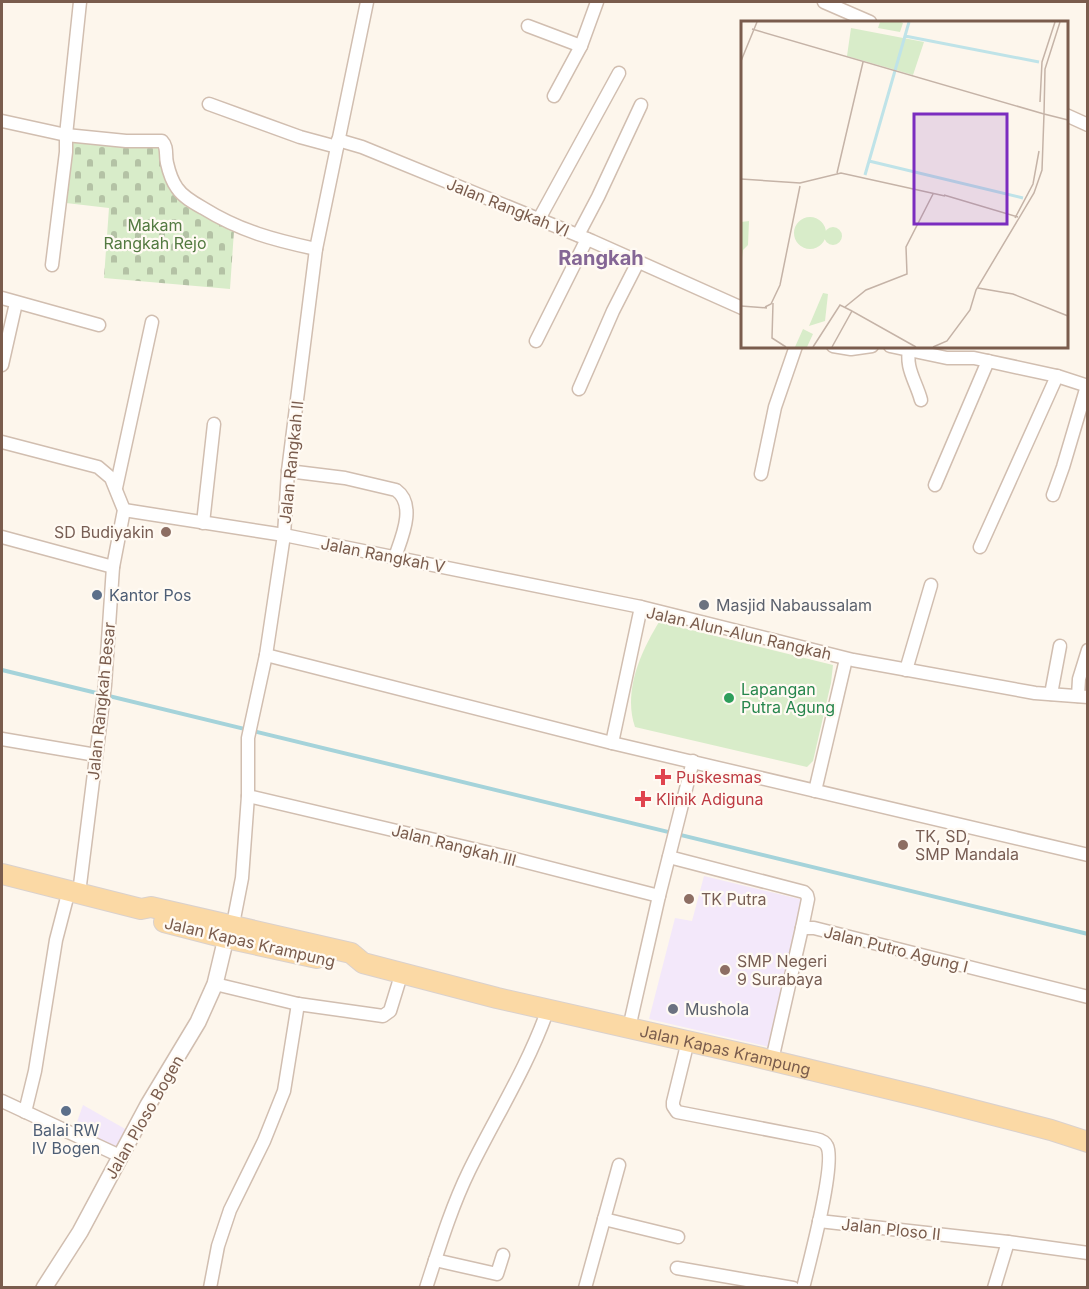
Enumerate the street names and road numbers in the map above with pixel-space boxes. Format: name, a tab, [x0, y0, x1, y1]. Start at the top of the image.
street label: Jalan Rangkah VI	[444, 173, 572, 241]
street label: Jalan Rangkah II	[275, 399, 307, 525]
street label: Jalan Rangkah V	[319, 533, 447, 577]
street label: Jalan Alun-Alun Rangkah	[644, 602, 834, 664]
street label: Jalan Rangkah Besar	[83, 621, 119, 781]
street label: Jalan Rangkah III	[389, 820, 519, 870]
street label: Jalan Kapas Krampung	[163, 913, 337, 971]
street label: Jalan Putro Agung I	[822, 921, 970, 977]
street label: Jalan Kapas Krampung	[638, 1021, 813, 1080]
street label: Jalan Ploso Bogen	[100, 1051, 188, 1183]
street label: Jalan Ploso II	[840, 1214, 942, 1244]

